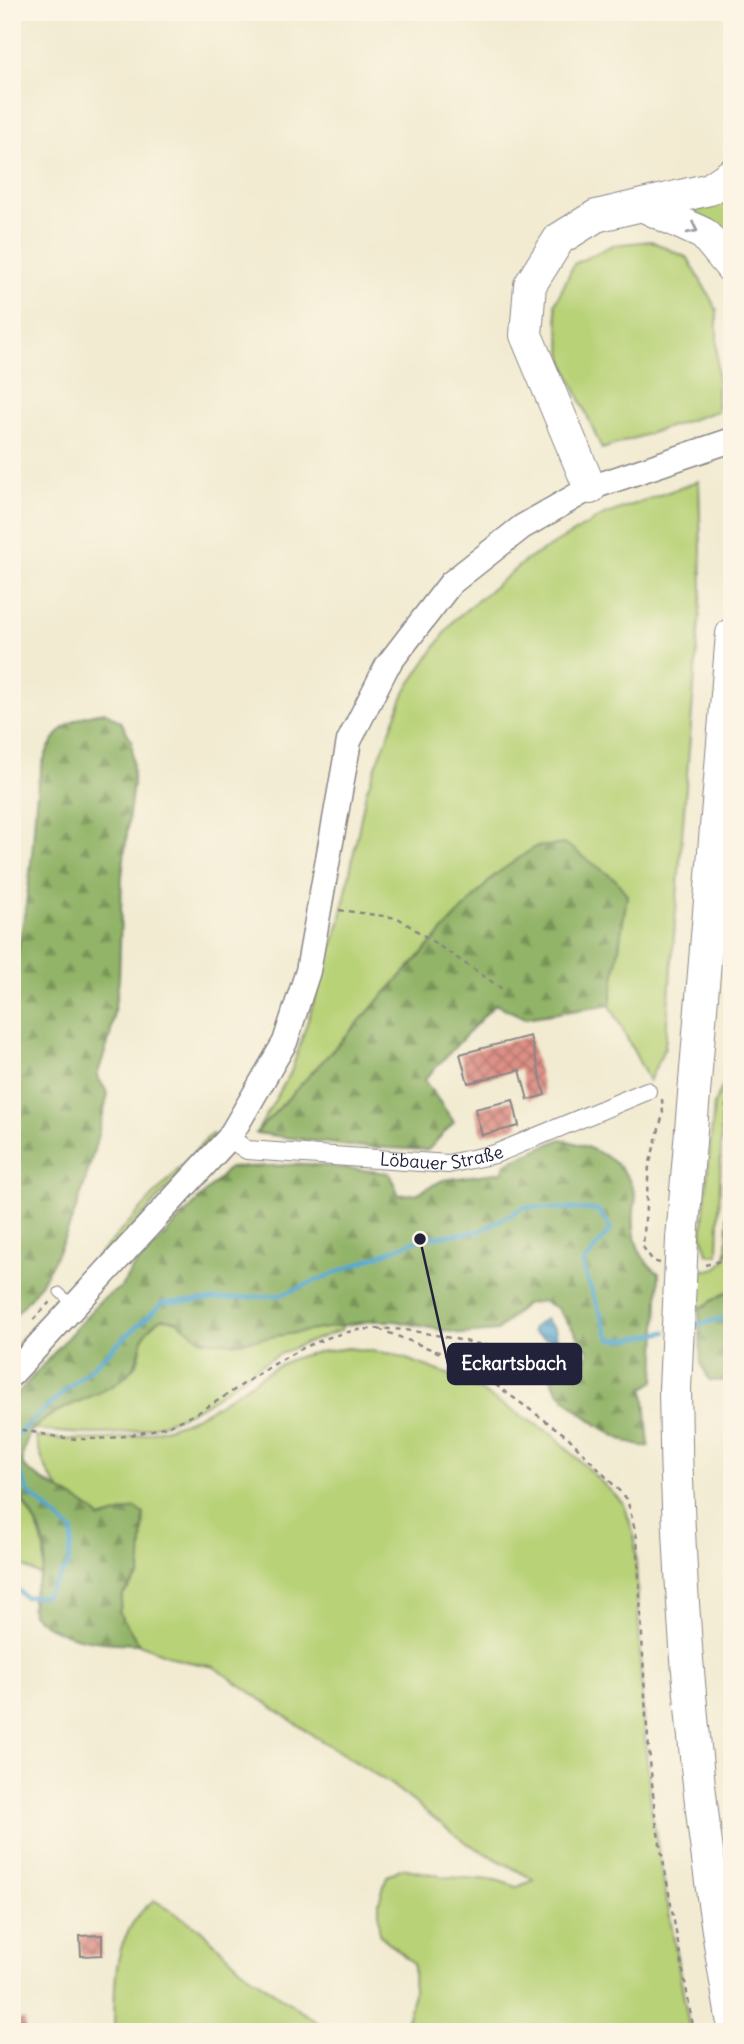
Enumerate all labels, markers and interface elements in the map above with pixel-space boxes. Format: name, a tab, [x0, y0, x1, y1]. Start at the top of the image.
one-way arrow	[686, 221, 698, 235]
street label: Löbauer Straße	[379, 1140, 507, 1175]
callout: Eckartsbach	[448, 1344, 581, 1384]
text: Eckartsbach	[461, 1351, 567, 1375]

